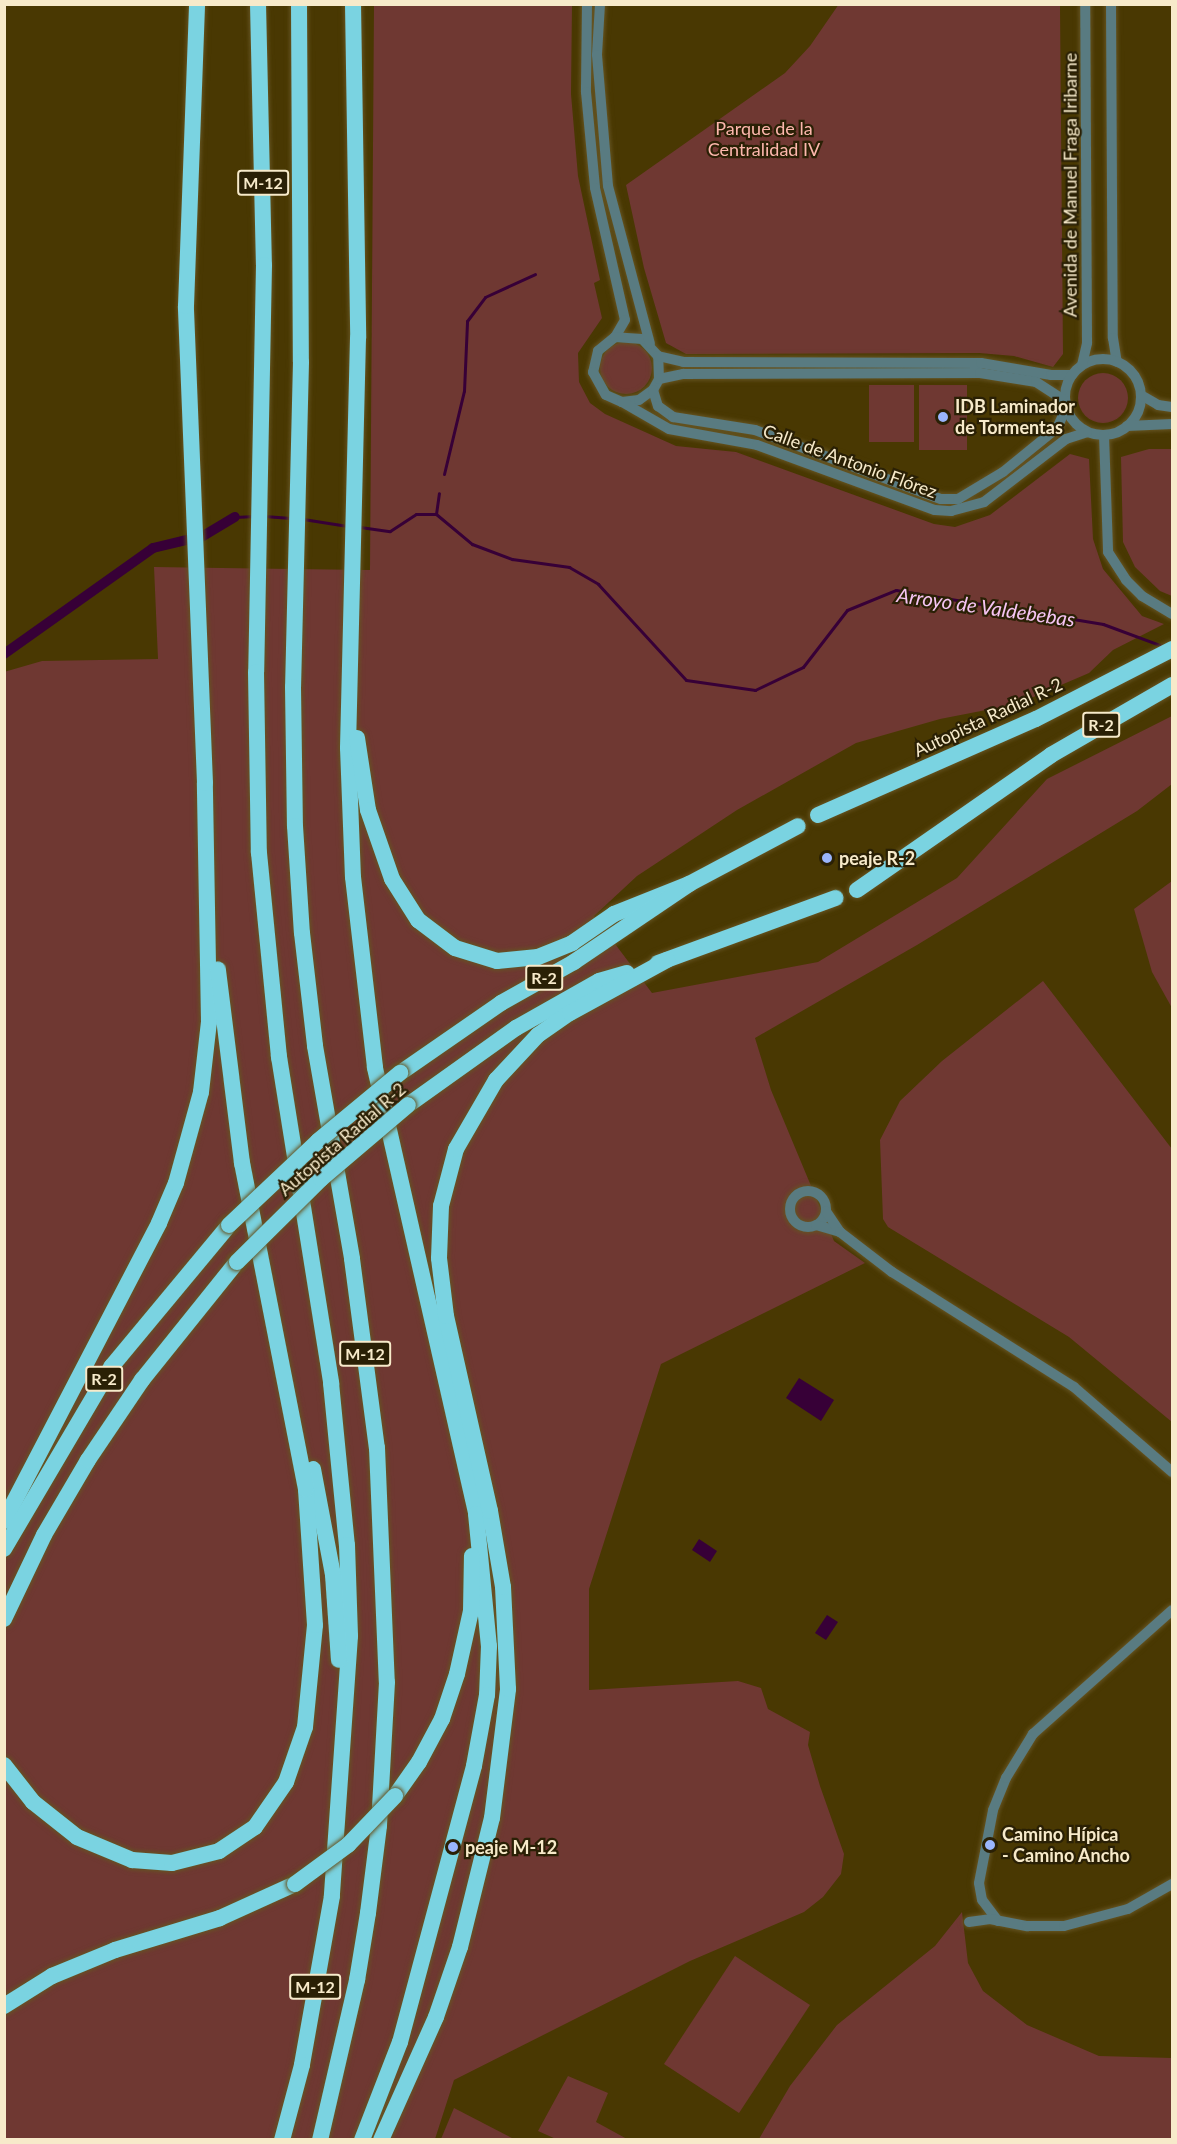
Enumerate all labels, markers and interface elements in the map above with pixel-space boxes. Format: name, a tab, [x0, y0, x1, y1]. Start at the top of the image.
street label: Avenida de Manuel Fraga Iribarne	[1059, 53, 1081, 317]
park label: Parque de la Centralidad IV	[708, 118, 820, 160]
road number: M-12	[236, 170, 290, 196]
place label: IDB Laminador de Tormentas	[955, 396, 1075, 438]
marker: IDB Laminador de Tormentas	[936, 410, 950, 424]
street label: Calle de Antonio Flórez	[760, 419, 940, 503]
water label: Arroyo de Valdebebas	[895, 583, 1077, 631]
street label: Autopista Radial R-2	[910, 673, 1066, 761]
road number: R-2	[1082, 712, 1120, 738]
place label: peaje R-2	[839, 847, 915, 869]
marker: peaje R-2	[820, 851, 834, 865]
road number: R-2	[524, 965, 564, 991]
street label: Autopista Radial R-2	[274, 1078, 410, 1200]
road number: M-12	[338, 1341, 392, 1367]
road number: R-2	[84, 1366, 124, 1392]
place label: Camino Hípica - Camino Ancho	[1002, 1824, 1130, 1866]
place label: peaje M-12	[465, 1836, 557, 1858]
marker: Camino Hípica - Camino Ancho	[983, 1838, 997, 1852]
marker: peaje M-12	[446, 1840, 460, 1854]
road number: M-12	[288, 1974, 342, 2000]

